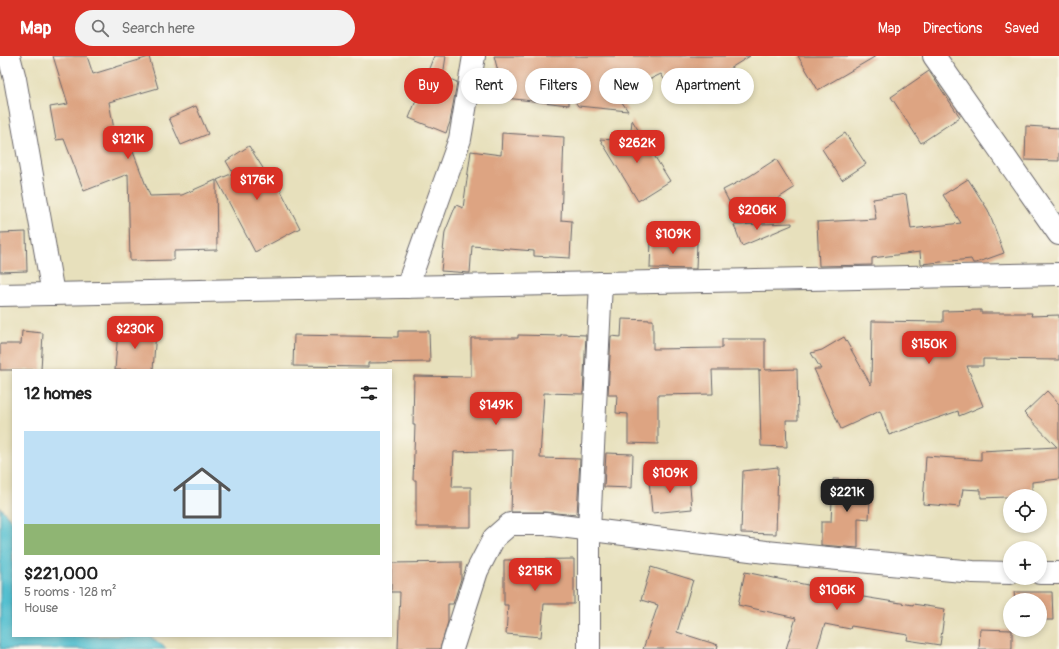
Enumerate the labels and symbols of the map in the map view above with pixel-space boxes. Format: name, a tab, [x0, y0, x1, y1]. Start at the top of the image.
pin: $121K	[100, 126, 156, 160]
pin: $262K	[609, 130, 665, 164]
pin: $176K	[229, 167, 285, 201]
pin: $206K	[729, 197, 785, 231]
pin: $109K	[645, 221, 701, 255]
pin: $230K	[107, 316, 163, 350]
pin: $150K	[901, 331, 957, 365]
pin: $149K	[468, 392, 524, 426]
pin: $109K	[642, 460, 698, 494]
pin: $221K	[819, 479, 875, 513]
pin: $215K	[507, 558, 563, 592]
pin: $106K	[809, 577, 865, 611]

